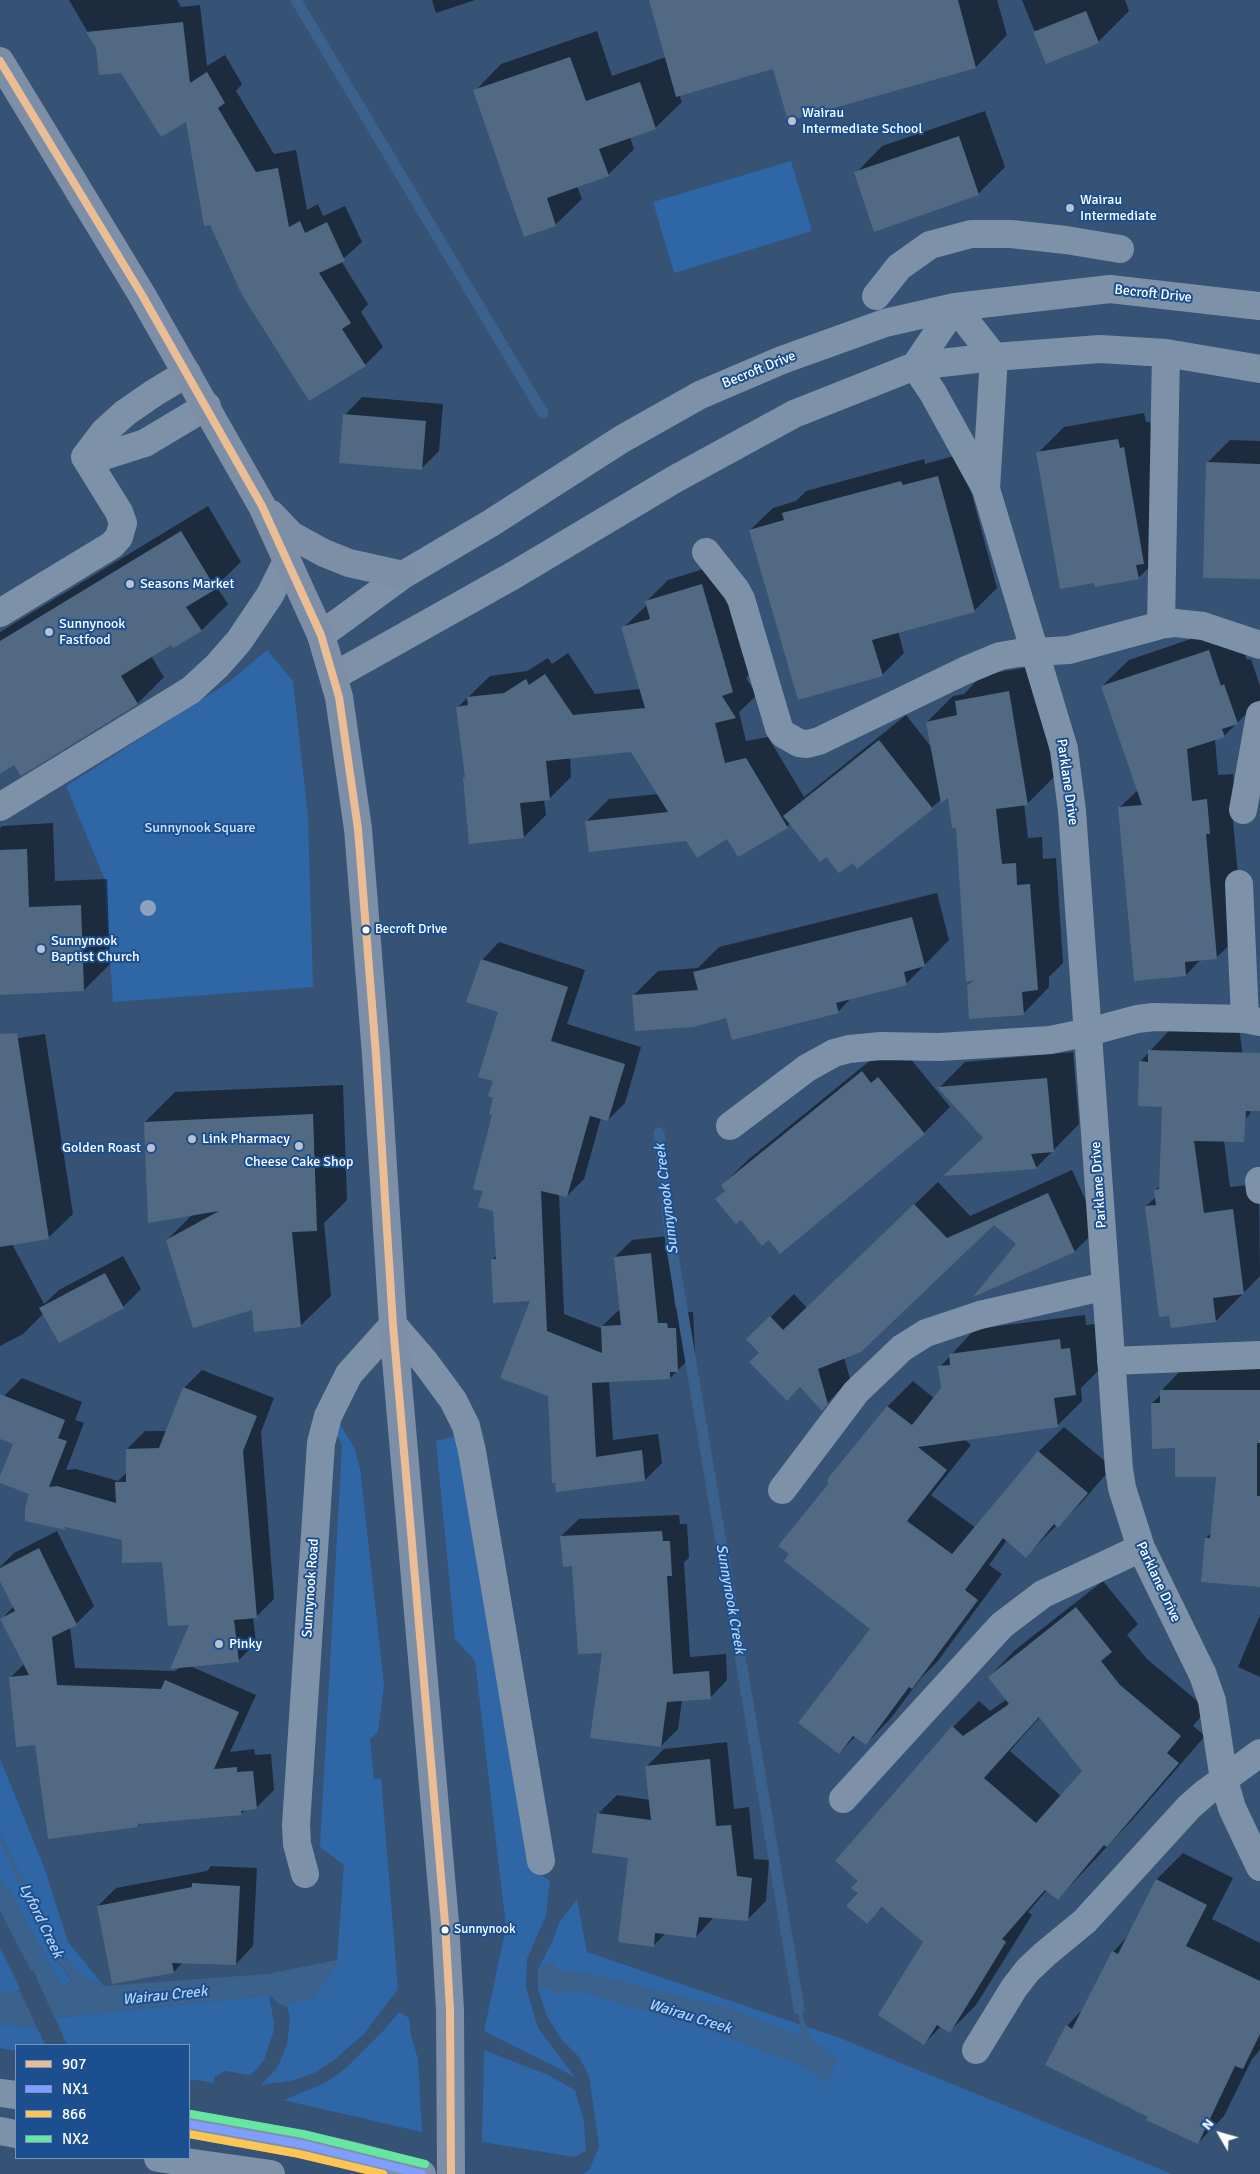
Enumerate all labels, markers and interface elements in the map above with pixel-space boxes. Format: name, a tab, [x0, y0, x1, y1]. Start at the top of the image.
place label: Wairau Intermediate School	[802, 105, 922, 138]
marker: Wairau Intermediate School	[786, 115, 798, 127]
place label: Wairau Intermediate	[1080, 192, 1157, 224]
marker: Wairau Intermediate	[1064, 202, 1076, 214]
street label: Becroft Drive	[1113, 282, 1193, 306]
street label: Becroft Drive	[720, 348, 798, 392]
place label: Seasons Market	[140, 576, 234, 592]
marker: Seasons Market	[124, 578, 136, 590]
place label: Sunnynook Fastfood	[59, 616, 125, 648]
marker: Sunnynook Fastfood	[43, 626, 55, 638]
street label: Parklane Drive	[1053, 738, 1081, 826]
park label: Sunnynook Square	[144, 820, 256, 836]
place label: Becroft Drive	[375, 922, 447, 938]
marker: Becroft Drive	[361, 925, 371, 935]
place label: Sunnynook Baptist Church	[51, 933, 140, 966]
marker: Sunnynook Baptist Church	[35, 943, 47, 955]
place label: Link Pharmacy	[202, 1131, 290, 1147]
marker: Link Pharmacy	[186, 1133, 198, 1145]
place label: Golden Roast	[62, 1140, 141, 1156]
marker: Cheese Cake Shop	[293, 1140, 305, 1152]
street label: Parklane Drive	[1088, 1141, 1110, 1229]
marker: Golden Roast	[145, 1142, 157, 1154]
water label: Sunnynook Creek	[651, 1143, 683, 1255]
place label: Cheese Cake Shop	[245, 1154, 353, 1170]
street label: Sunnynook Road	[299, 1538, 323, 1638]
street label: Parklane Drive	[1132, 1539, 1184, 1625]
water label: Sunnynook Creek	[711, 1543, 749, 1655]
place label: Pinky	[229, 1636, 262, 1652]
marker: Pinky	[213, 1638, 225, 1650]
water label: Lyford Creek	[15, 1881, 67, 1961]
place label: Sunnynook	[454, 1922, 516, 1938]
marker: Sunnynook	[440, 1925, 450, 1935]
water label: Wairau Creek	[122, 1983, 208, 2009]
water label: Wairau Creek	[647, 1996, 733, 2038]
legend	[15, 2044, 190, 2159]
text: 907	[62, 2055, 86, 2073]
text: NX1	[62, 2080, 89, 2098]
text: 866	[62, 2105, 86, 2123]
north arrow	[1195, 2109, 1245, 2159]
text: N	[1198, 2115, 1217, 2134]
text: NX2	[62, 2130, 89, 2148]

